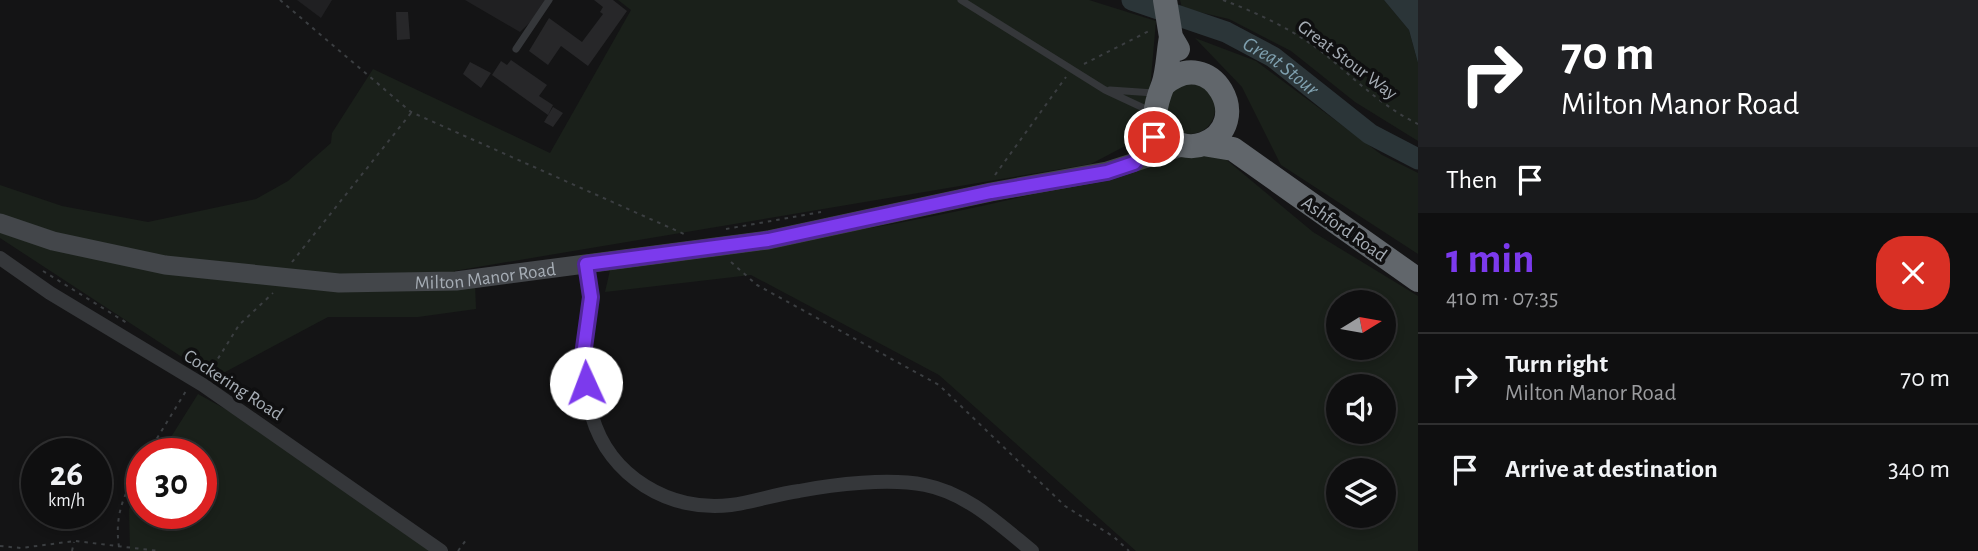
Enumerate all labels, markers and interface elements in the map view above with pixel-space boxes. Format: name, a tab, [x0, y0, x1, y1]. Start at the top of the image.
street label: Great Stour Way	[1294, 17, 1400, 104]
icon: right	[1446, 28, 1537, 119]
text: 70 m	[1561, 30, 1655, 79]
water label: Great Stour	[1239, 33, 1323, 101]
text: Milton Manor Road	[1561, 88, 1799, 120]
pin	[1124, 107, 1184, 167]
icon: arrive	[1135, 118, 1173, 156]
icon: arrive	[1511, 161, 1549, 199]
text: Then	[1446, 167, 1497, 193]
street label: Ashford Road	[1298, 193, 1390, 266]
button: close	[1876, 236, 1950, 310]
text: 1 min	[1446, 238, 1535, 280]
street label: Milton Manor Road	[415, 260, 557, 293]
text: 410 m · 07:35	[1446, 287, 1558, 310]
north arrow	[1326, 290, 1396, 360]
map controls	[1326, 290, 1396, 528]
street label: Cockering Road	[180, 346, 286, 424]
position arrow	[549, 346, 623, 420]
text: Turn right	[1505, 351, 1608, 377]
icon: right	[1446, 360, 1484, 398]
text: 70 m	[1900, 365, 1950, 391]
button: sound	[1326, 374, 1396, 444]
text: Milton Manor Road	[1505, 382, 1676, 405]
speed limit sign: 30	[126, 438, 217, 529]
icon: arrive	[1446, 451, 1484, 489]
text: Arrive at destination	[1505, 456, 1718, 482]
text: 340 m	[1888, 456, 1950, 482]
text: 26	[50, 457, 83, 492]
button: layers	[1326, 458, 1396, 528]
text: km/h	[48, 492, 85, 510]

